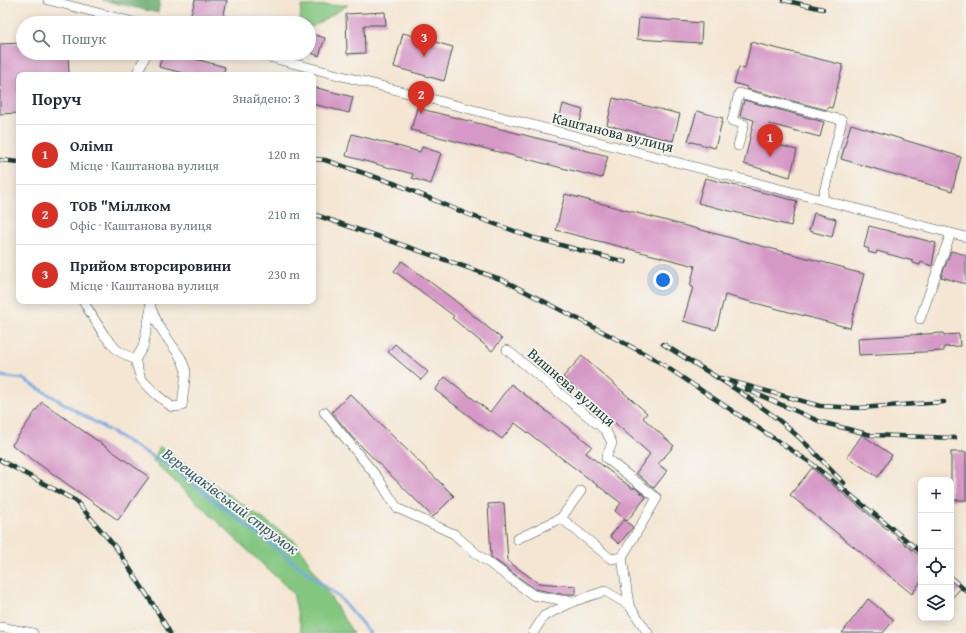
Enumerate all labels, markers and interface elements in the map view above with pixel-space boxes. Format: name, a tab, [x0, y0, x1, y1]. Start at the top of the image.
search box	[16, 16, 316, 60]
pin: 3	[411, 24, 437, 57]
icon: search	[30, 27, 52, 49]
text: Пошук	[62, 28, 106, 49]
pin: 2	[408, 81, 434, 114]
text: Поруч	[32, 86, 81, 111]
text: Знайдено: 3	[232, 89, 300, 108]
street label: Каштанова вулиця	[550, 107, 676, 157]
pin: 1	[757, 124, 783, 157]
text: Олімп	[70, 135, 113, 156]
text: 1	[42, 145, 48, 164]
text: 120 m	[268, 145, 300, 164]
text: Місце · Каштанова вулиця	[70, 156, 219, 175]
text: ТОВ "Міллком	[70, 195, 171, 216]
text: 2	[42, 205, 48, 224]
text: 210 m	[268, 205, 300, 224]
text: Офіс · Каштанова вулиця	[70, 216, 212, 235]
text: Прийом вторсировини	[70, 255, 231, 276]
text: 3	[42, 265, 48, 284]
text: 230 m	[268, 265, 300, 284]
your location	[653, 270, 673, 290]
text: Місце · Каштанова вулиця	[70, 276, 219, 295]
street label: Вишнева вулиця	[523, 343, 621, 431]
water label: Верещаківський струмок	[157, 441, 304, 560]
map controls	[918, 477, 954, 621]
button: +	[918, 477, 954, 513]
button: −	[918, 513, 954, 549]
button: locate	[918, 549, 954, 585]
button: layers	[918, 585, 954, 621]

